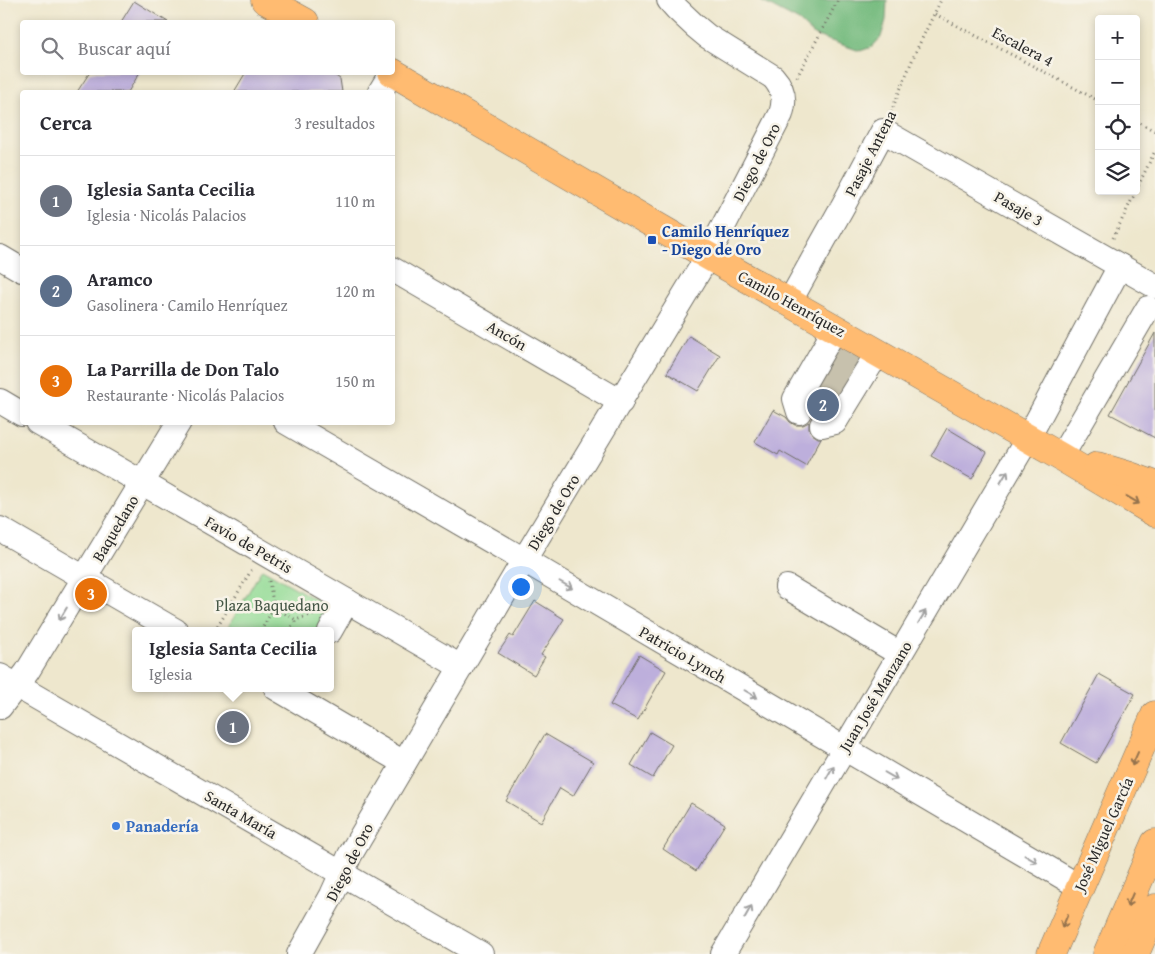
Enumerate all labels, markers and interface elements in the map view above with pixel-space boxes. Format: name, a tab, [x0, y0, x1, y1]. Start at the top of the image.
map controls	[1095, 15, 1140, 195]
button: +	[1095, 15, 1140, 60]
search box	[20, 20, 395, 75]
street label: Escalera 4	[988, 20, 1058, 72]
icon: search	[38, 34, 66, 62]
text: Buscar aquí	[78, 34, 171, 62]
button: −	[1095, 60, 1140, 105]
street label: Pasaje Antena	[838, 105, 902, 200]
button: locate	[1095, 105, 1140, 150]
text: Cerca	[40, 107, 92, 138]
text: 3 resultados	[294, 111, 375, 135]
street label: Diego de Oro	[726, 119, 786, 205]
button: layers	[1095, 150, 1140, 195]
text: Iglesia Santa Cecilia	[87, 175, 255, 203]
street label: Pasaje 3	[990, 184, 1048, 232]
text: 1	[52, 189, 60, 213]
text: 110 m	[335, 189, 375, 213]
text: Iglesia · Nicolás Palacios	[87, 203, 246, 227]
place label: Camilo Henríquez - Diego de Oro	[662, 219, 790, 261]
marker: Camilo Henríquez - Diego de Oro	[646, 234, 658, 246]
street label: Camilo Henríquez	[734, 263, 850, 343]
text: Aramco	[87, 265, 153, 293]
text: 2	[52, 279, 60, 303]
text: 120 m	[335, 279, 375, 303]
text: Gasolinera · Camilo Henríquez	[87, 293, 287, 317]
street label: Ancón	[482, 314, 532, 356]
text: La Parrilla de Don Talo	[87, 355, 279, 383]
text: 3	[52, 369, 60, 393]
text: 150 m	[335, 369, 375, 393]
text: Restaurante · Nicolás Palacios	[87, 383, 284, 407]
pin: 2	[807, 386, 839, 424]
street label: Diego de Oro	[521, 469, 585, 555]
one-way arrow	[1000, 470, 1010, 484]
street label: Baquedano	[86, 490, 144, 566]
one-way arrow	[1126, 495, 1140, 505]
street label: Favio de Petris	[201, 509, 297, 579]
your location	[508, 574, 534, 600]
pin: 3	[75, 575, 107, 613]
one-way arrow	[558, 580, 573, 590]
park label: Plaza Baquedano	[215, 593, 329, 617]
one-way arrow	[57, 606, 67, 620]
one-way arrow	[917, 610, 927, 624]
street label: Patricio Lynch	[635, 619, 731, 689]
popup	[132, 627, 334, 692]
text: Iglesia Santa Cecilia	[149, 634, 317, 662]
street label: Juan José Manzano	[831, 636, 918, 758]
text: Iglesia	[149, 662, 192, 686]
one-way arrow	[744, 689, 758, 699]
pin: 1	[217, 708, 249, 746]
one-way arrow	[1130, 751, 1140, 766]
one-way arrow	[826, 765, 836, 779]
one-way arrow	[884, 772, 898, 782]
street label: José Miguel García	[1066, 773, 1139, 897]
street label: Santa María	[200, 784, 282, 845]
place label: Panadería	[126, 814, 200, 838]
street label: Diego de Oro	[319, 819, 379, 905]
marker: Panadería	[110, 820, 122, 832]
one-way arrow	[1024, 854, 1038, 864]
one-way arrow	[1125, 892, 1135, 907]
one-way arrow	[744, 905, 753, 920]
one-way arrow	[1060, 913, 1070, 928]

